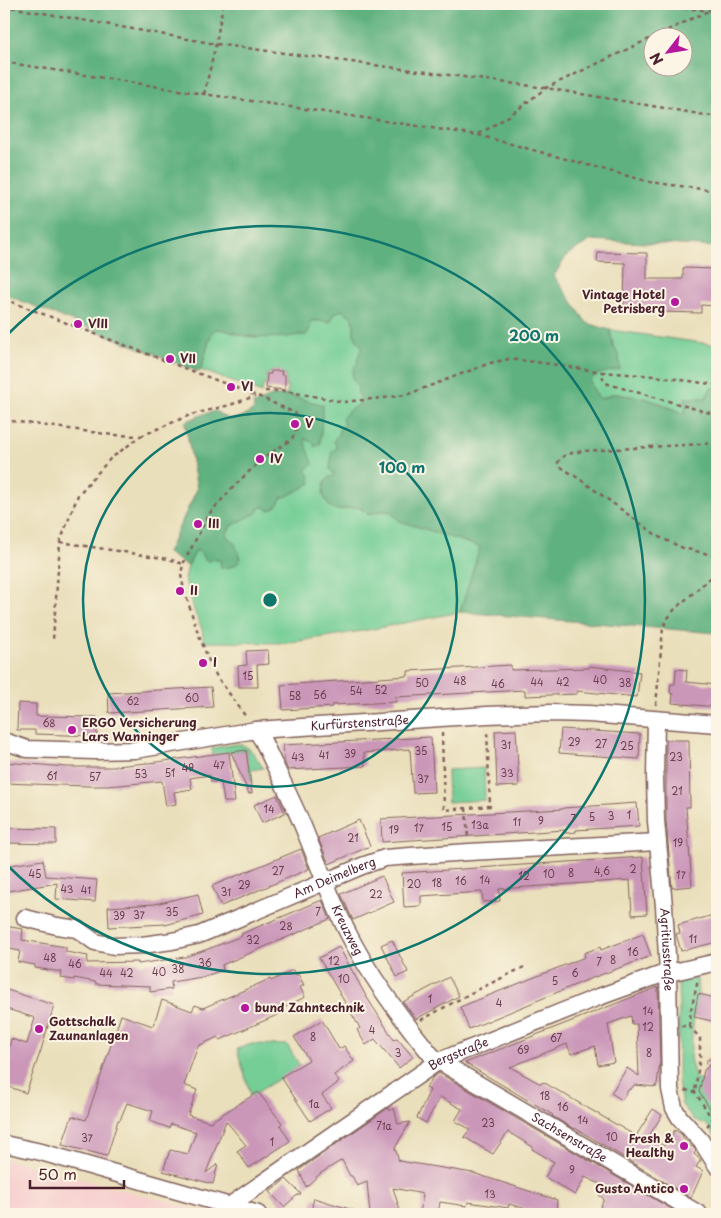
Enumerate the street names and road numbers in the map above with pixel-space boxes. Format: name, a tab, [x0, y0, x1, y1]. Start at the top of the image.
street label: Kurfürstenstraße	[310, 710, 409, 734]
street label: Am Deimelberg	[290, 852, 378, 902]
street label: Kreuzweg	[328, 901, 368, 958]
street label: Agritiusstraße	[656, 907, 678, 991]
street label: Bergstraße	[424, 1032, 491, 1074]
street label: Sachsenstraße	[528, 1107, 611, 1166]

